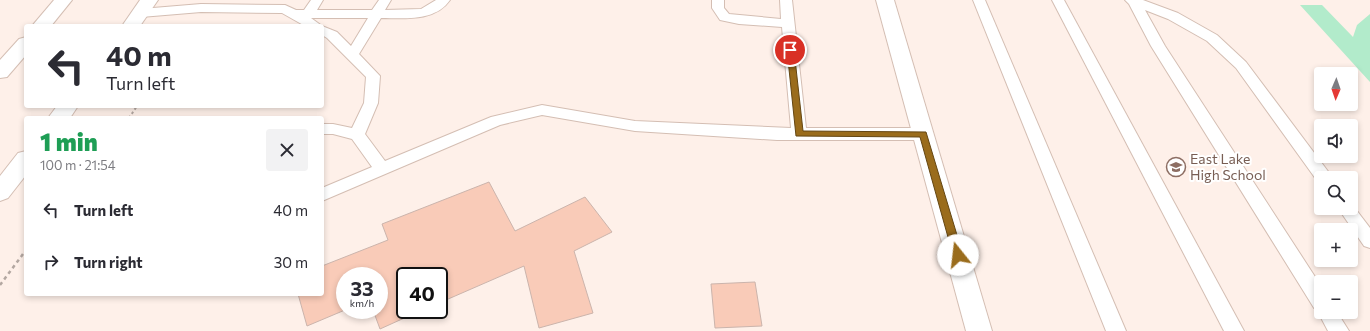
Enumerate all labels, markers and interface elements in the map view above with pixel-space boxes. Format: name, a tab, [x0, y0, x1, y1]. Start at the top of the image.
pin	[773, 33, 807, 67]
text: 40 m	[106, 38, 172, 72]
icon: arrive	[779, 39, 801, 61]
icon: left	[40, 40, 92, 92]
north arrow	[1314, 67, 1358, 111]
map controls	[1314, 67, 1358, 319]
text: Turn left	[106, 72, 175, 94]
button: sound	[1314, 119, 1358, 163]
text: 1 min	[40, 127, 98, 156]
button: close	[266, 129, 308, 171]
place label: East Lake High School	[1190, 150, 1266, 183]
school or university icon: East Lake High School	[1165, 156, 1187, 178]
text: 100 m · 21:54	[40, 157, 116, 173]
button: search	[1314, 171, 1358, 215]
icon: left	[40, 199, 62, 221]
text: Turn left	[74, 201, 133, 219]
text: 40 m	[273, 201, 308, 219]
button: +	[1314, 223, 1358, 267]
position arrow	[937, 234, 979, 276]
icon: right	[40, 251, 62, 273]
text: Turn right	[74, 253, 143, 271]
text: 30 m	[274, 253, 308, 271]
speed limit sign: 40	[396, 267, 448, 319]
button: −	[1314, 275, 1358, 319]
text: 33	[350, 276, 374, 300]
text: km/h	[350, 297, 374, 309]

